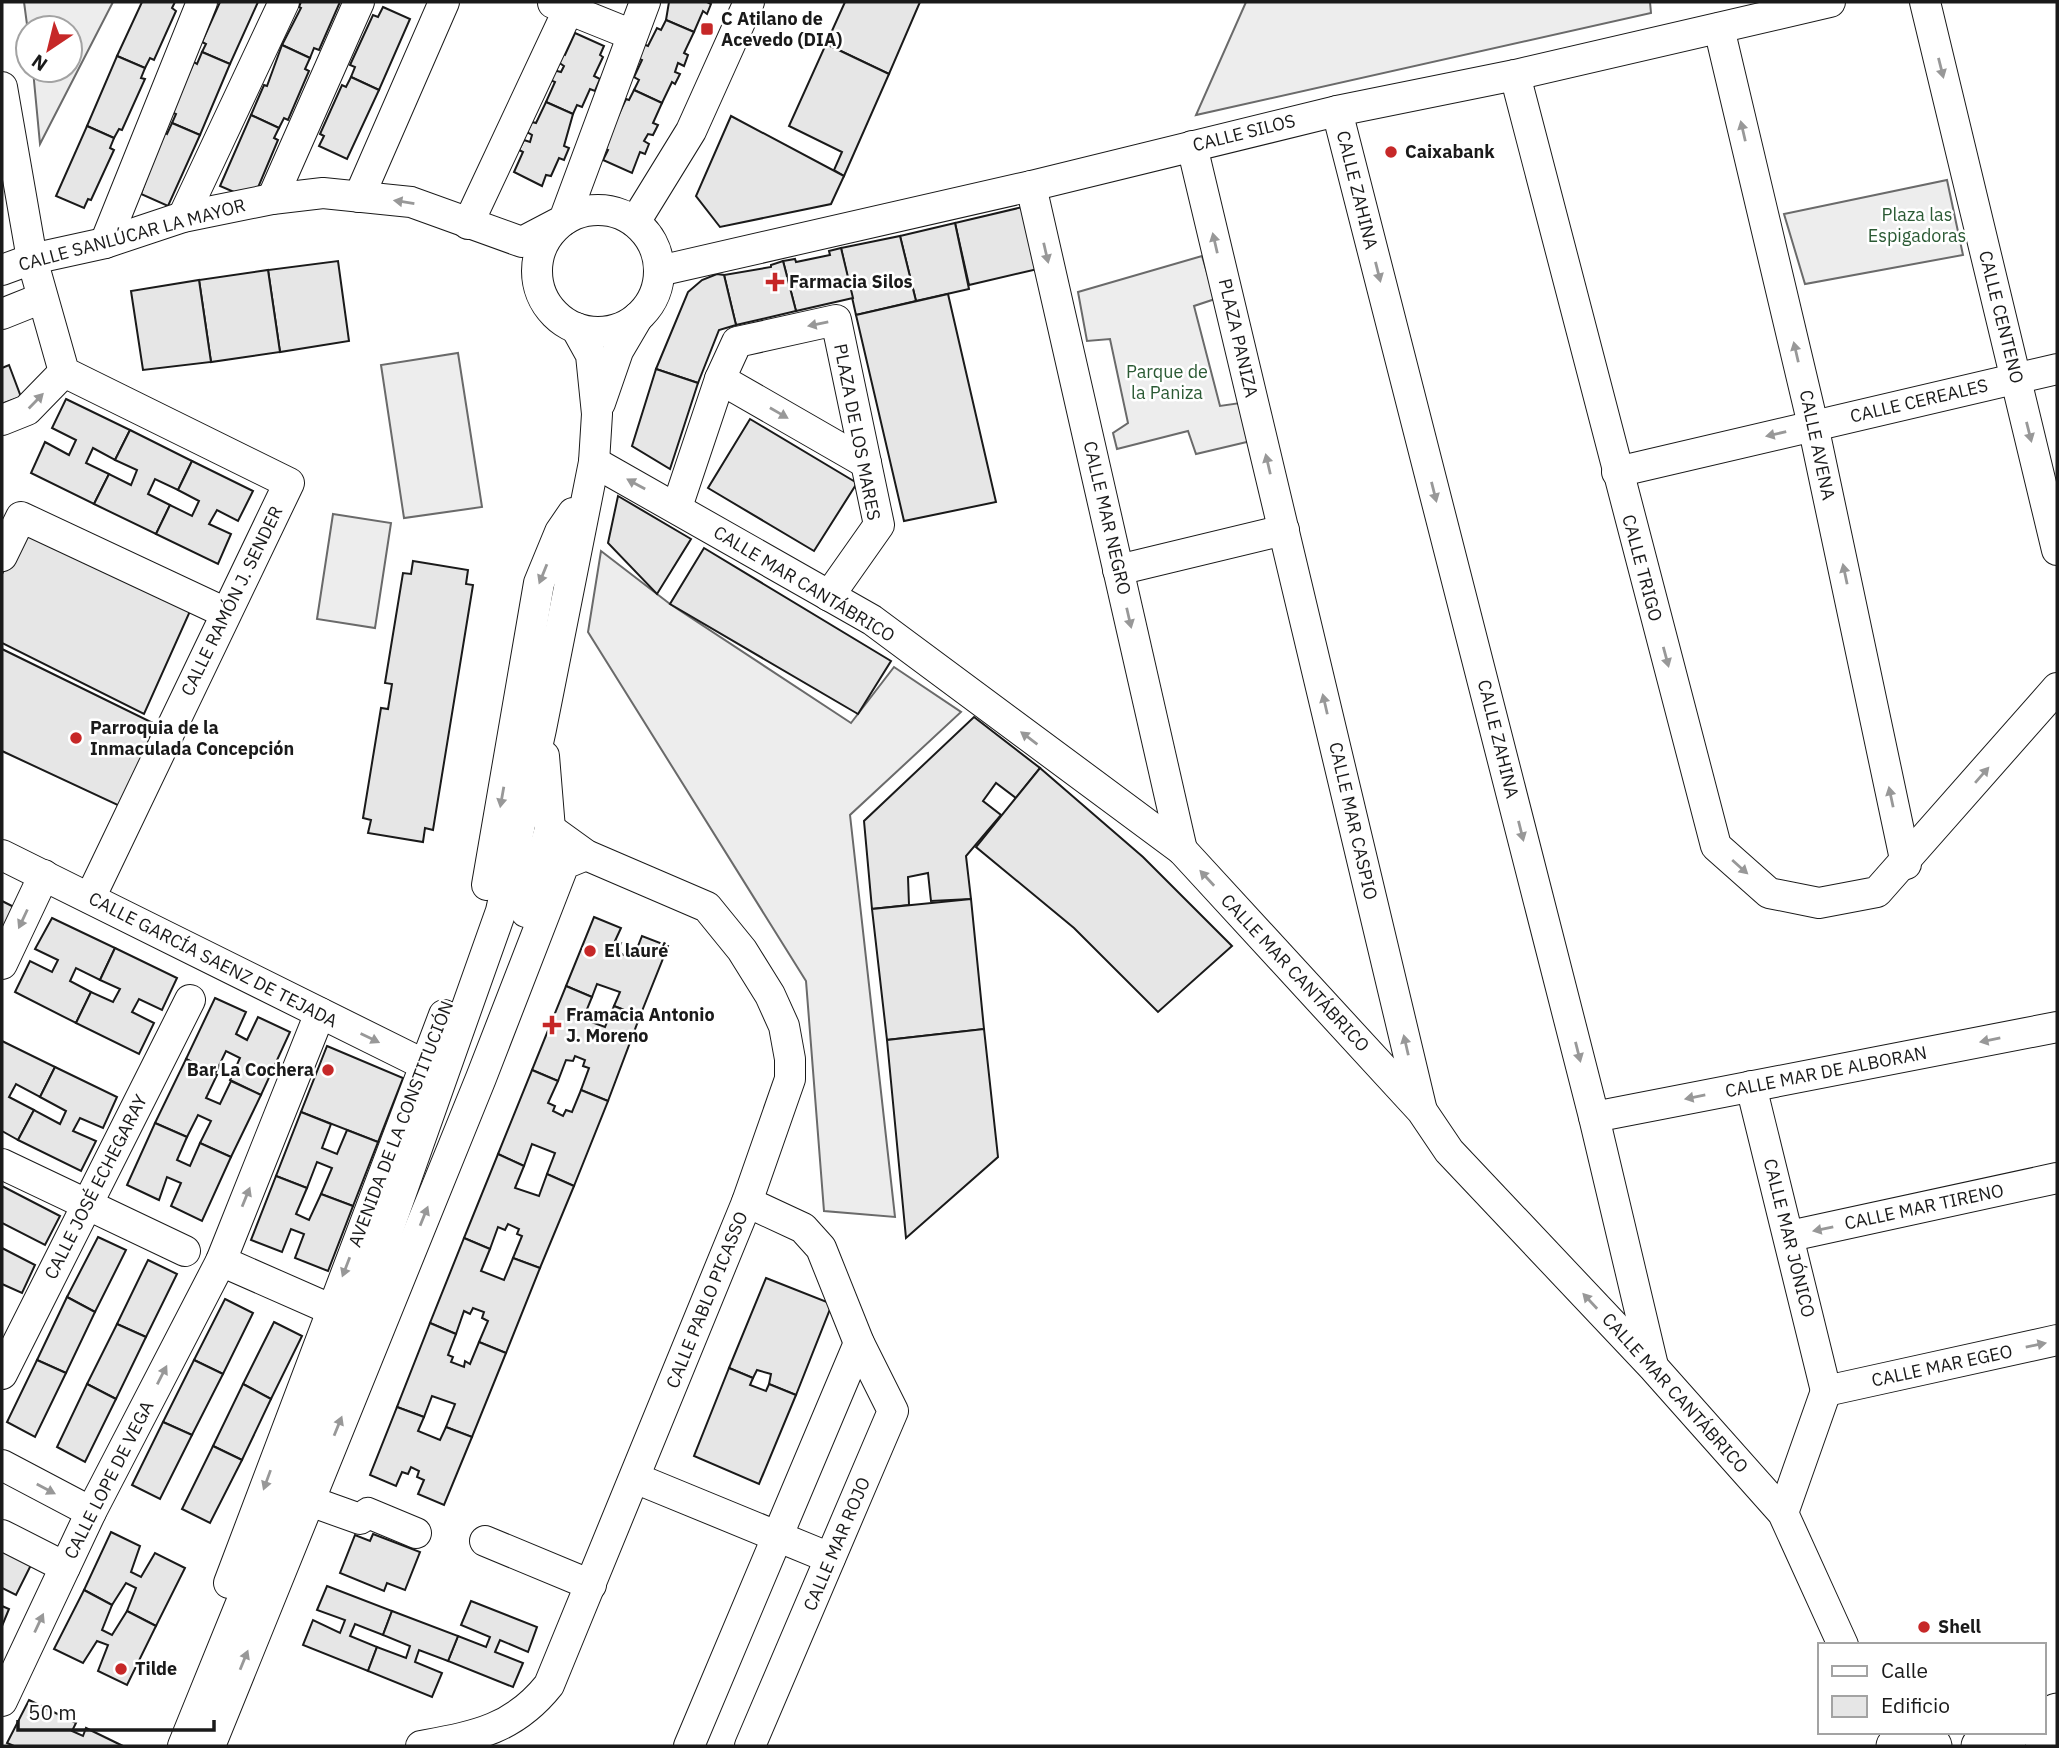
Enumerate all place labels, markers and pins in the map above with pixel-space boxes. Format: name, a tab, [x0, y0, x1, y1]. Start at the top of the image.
place label: C Atilano de Acevedo (DIA)	[721, 7, 842, 51]
marker: C Atilano de Acevedo (DIA)	[699, 21, 715, 37]
place label: Caixabank	[1405, 140, 1495, 163]
marker: Caixabank	[1383, 144, 1399, 160]
place label: Farmacia Silos	[789, 270, 913, 293]
marker: Farmacia Silos	[767, 274, 783, 290]
place label: Parroquia de la Inmaculada Concepción	[90, 716, 294, 760]
marker: Parroquia de la Inmaculada Concepción	[68, 730, 84, 746]
place label: El lauré	[604, 939, 668, 962]
marker: El lauré	[582, 943, 598, 959]
place label: Framacia Antonio J. Moreno	[566, 1003, 715, 1047]
marker: Framacia Antonio J. Moreno	[544, 1017, 560, 1033]
place label: Bar La Cochera	[187, 1058, 314, 1081]
marker: Bar La Cochera	[320, 1062, 336, 1078]
place label: Shell	[1938, 1615, 1981, 1638]
marker: Shell	[1916, 1619, 1932, 1635]
place label: Tilde	[135, 1657, 177, 1680]
marker: Tilde	[113, 1661, 129, 1677]

